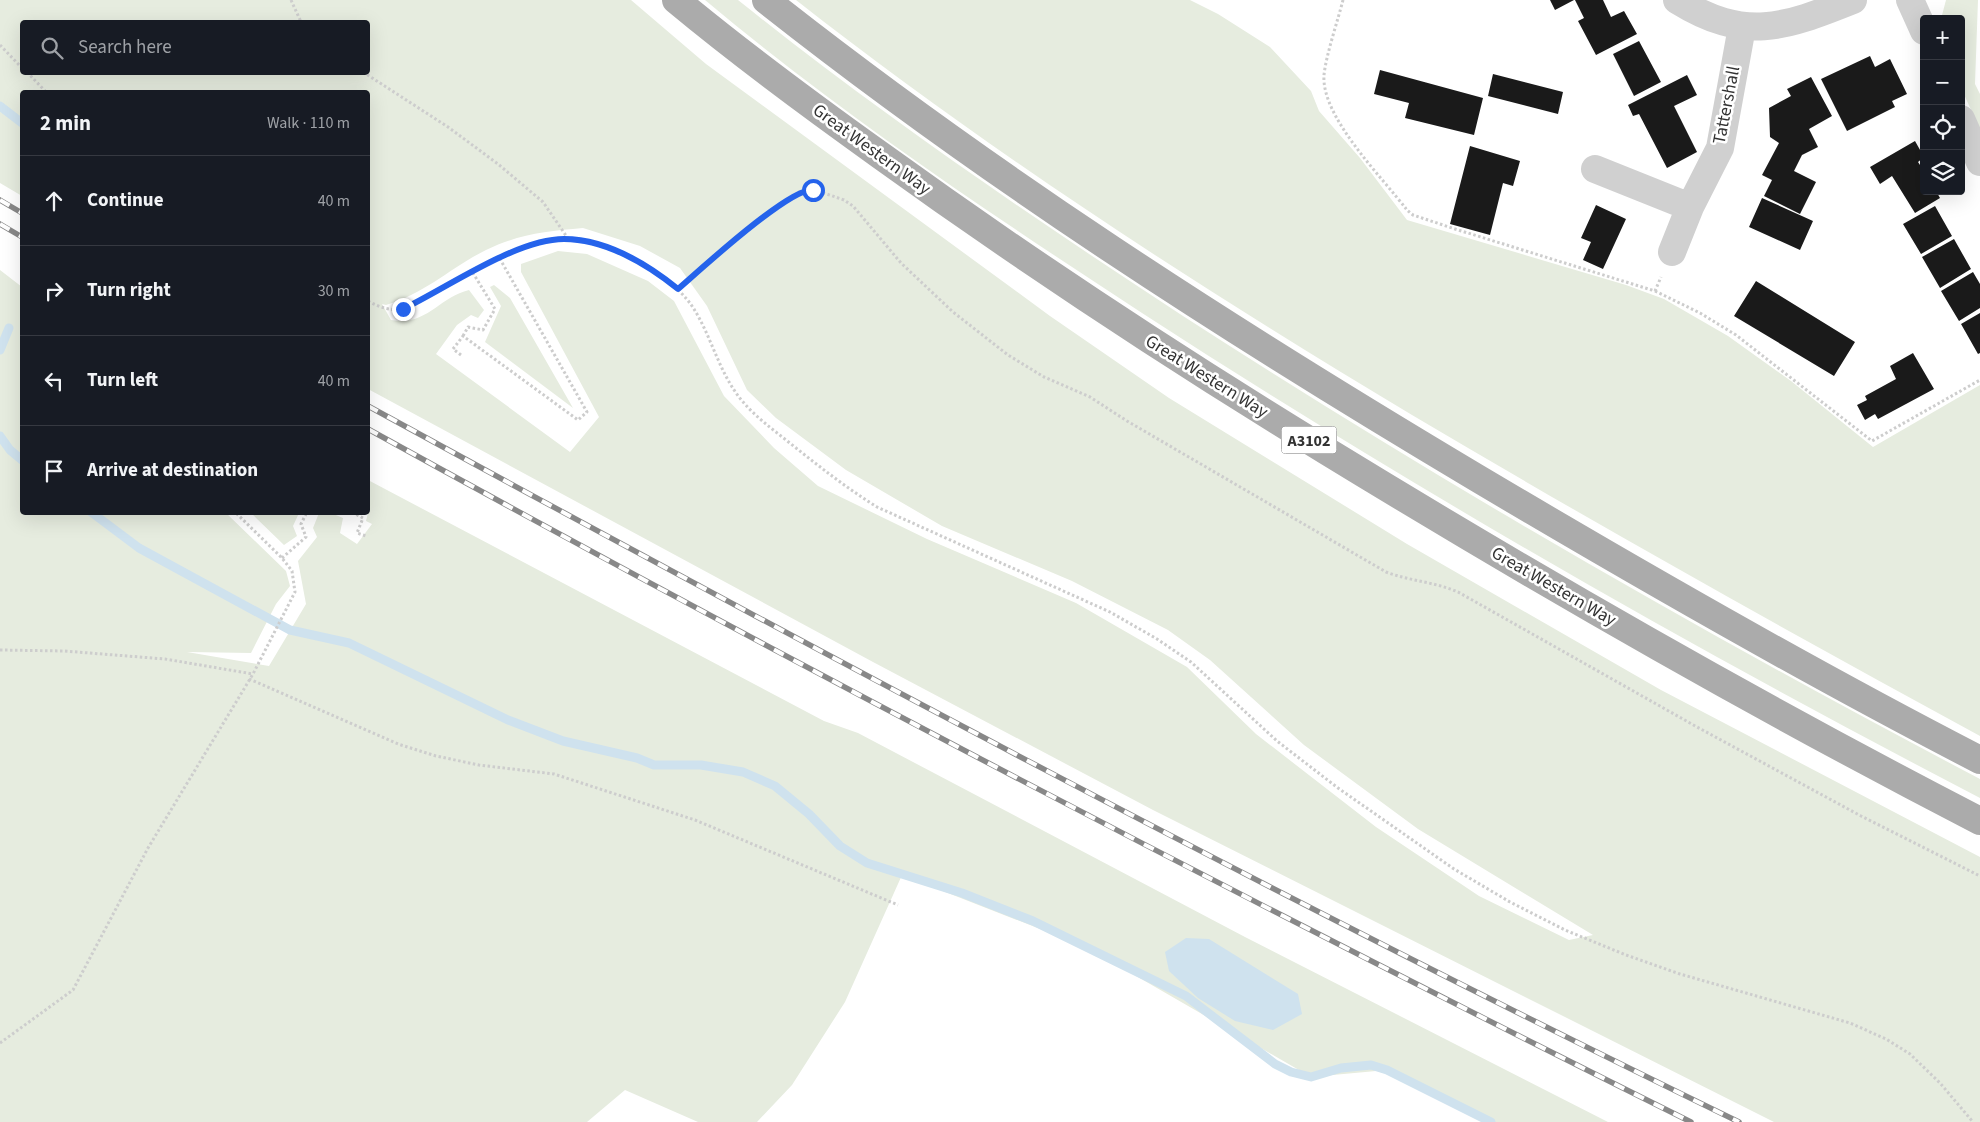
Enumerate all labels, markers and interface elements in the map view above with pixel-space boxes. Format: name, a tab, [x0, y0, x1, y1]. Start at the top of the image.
map controls	[1920, 15, 1965, 195]
button: +	[1920, 15, 1965, 60]
search box	[20, 20, 370, 75]
icon: search	[38, 34, 66, 62]
text: Search here	[78, 34, 172, 61]
button: −	[1920, 60, 1965, 105]
street label: Tattershall	[1707, 64, 1746, 146]
street label: Great Western Way	[808, 98, 936, 201]
button: locate	[1920, 105, 1965, 150]
text: 2 min	[40, 108, 91, 138]
text: Walk · 110 m	[267, 112, 350, 134]
button: layers	[1920, 150, 1965, 195]
route start	[802, 179, 825, 202]
icon: ahead	[40, 187, 68, 215]
text: Continue	[87, 187, 164, 214]
text: 40 m	[318, 190, 350, 212]
icon: right	[40, 277, 68, 305]
text: Turn right	[87, 277, 171, 304]
text: 30 m	[318, 280, 350, 302]
route end	[392, 298, 415, 321]
street label: Great Western Way	[1141, 329, 1273, 425]
icon: left	[40, 367, 68, 395]
text: Turn left	[87, 367, 158, 394]
text: 40 m	[318, 370, 350, 392]
road number: A3102	[1282, 426, 1336, 454]
icon: arrive	[40, 457, 68, 485]
text: Arrive at destination	[87, 457, 258, 484]
street label: Great Western Way	[1487, 541, 1621, 633]

